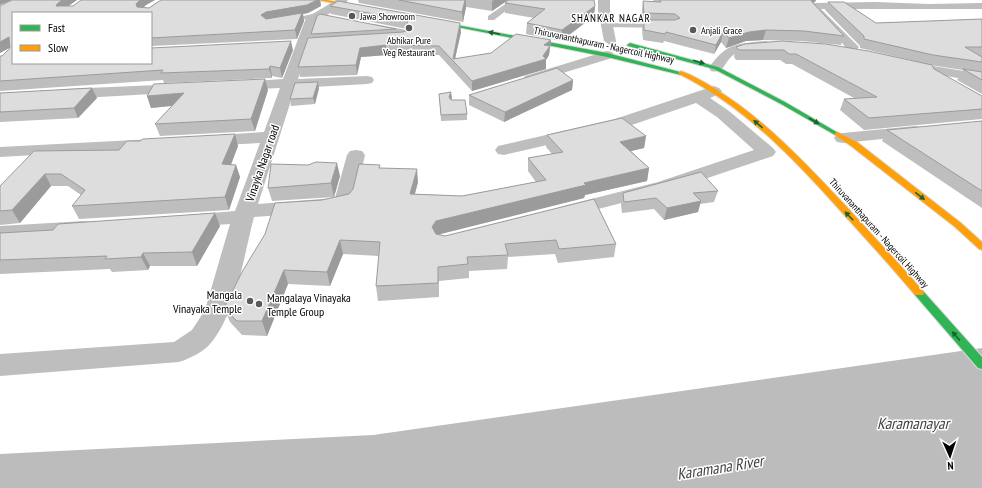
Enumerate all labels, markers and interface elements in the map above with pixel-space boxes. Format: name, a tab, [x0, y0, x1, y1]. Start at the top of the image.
place label: Jawa Showroom	[359, 10, 415, 23]
marker: Jawa Showroom	[347, 11, 357, 21]
district label: SHANKAR NAGAR	[571, 11, 651, 25]
legend	[12, 12, 152, 64]
text: Fast	[48, 20, 66, 35]
marker: Abhikar Pure Veg Restaurant	[404, 23, 414, 33]
street label: Thiruvananthapuram - Nagercoil Highway	[533, 24, 676, 66]
place label: Anjali Grace	[701, 24, 742, 37]
marker: Anjali Grace	[688, 25, 698, 35]
one-way arrow	[488, 29, 500, 35]
place label: Abhikar Pure Veg Restaurant	[382, 34, 435, 59]
text: Slow	[48, 40, 69, 55]
one-way arrow	[693, 59, 705, 65]
one-way arrow	[808, 117, 820, 124]
one-way arrow	[752, 119, 763, 128]
street label: Vinayka Nagar road	[242, 123, 282, 204]
street label: Thiruvananthapuram - Nagercoil Highway	[826, 175, 932, 291]
one-way arrow	[915, 192, 926, 200]
one-way arrow	[844, 211, 854, 221]
place label: Mangala Vinayaka Temple	[172, 287, 242, 316]
place label: Mangalaya Vinayaka Temple Group	[267, 290, 351, 319]
marker: Mangala Vinayaka Temple	[245, 296, 255, 306]
marker: Mangalaya Vinayaka Temple Group	[254, 299, 264, 309]
one-way arrow	[952, 330, 961, 341]
water label: Karamanayar	[877, 413, 952, 433]
north arrow	[930, 436, 970, 476]
water label: Karamana River	[676, 450, 767, 484]
text: N	[947, 459, 954, 473]

